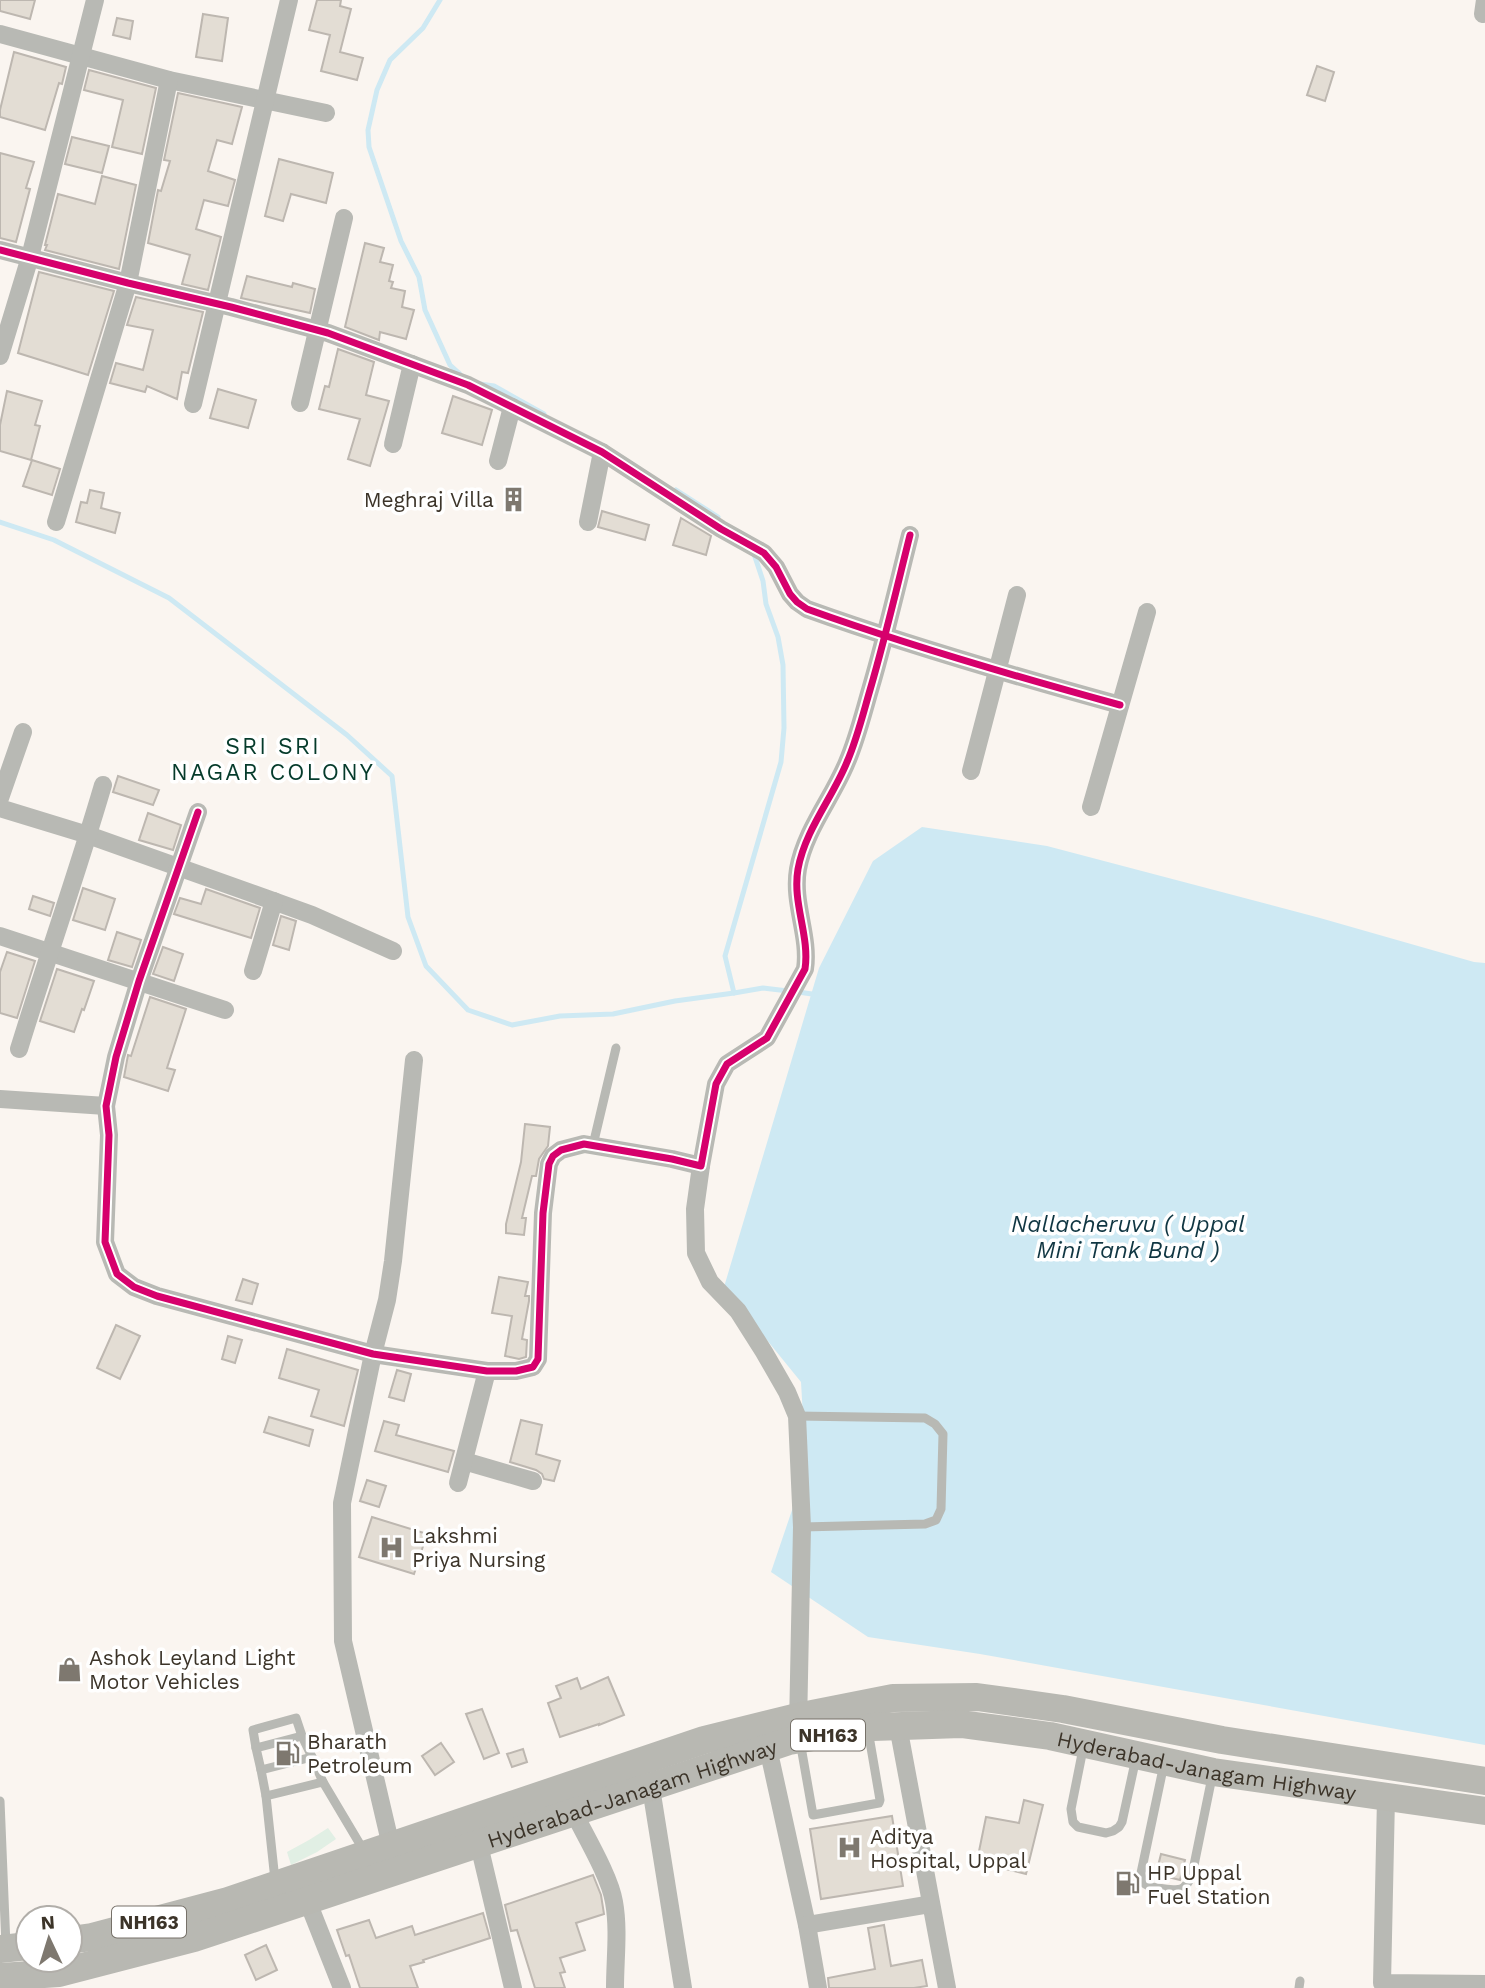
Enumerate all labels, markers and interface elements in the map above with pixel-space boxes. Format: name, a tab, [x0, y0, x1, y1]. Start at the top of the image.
building icon: Meghraj Villa	[500, 485, 528, 513]
place label: Meghraj Villa	[364, 487, 494, 512]
district label: SRI SRI NAGAR COLONY	[171, 733, 375, 786]
water label: Nallacheruvu ( Uppal Mini Tank Bund )	[1011, 1211, 1245, 1264]
place label: Lakshmi Priya Nursing	[412, 1523, 546, 1572]
hospital icon: Lakshmi Priya Nursing	[378, 1533, 406, 1561]
place label: Ashok Leyland Light Motor Vehicles	[89, 1645, 296, 1694]
shop icon: Ashok Leyland Light Motor Vehicles	[55, 1655, 83, 1683]
road number: NH163	[791, 1720, 865, 1750]
street label: Hyderabad-Janagam Highway	[1055, 1725, 1358, 1805]
place label: Bharath Petroleum	[307, 1729, 413, 1778]
street label: Hyderabad-Janagam Highway	[484, 1733, 780, 1853]
fuel station icon: Bharath Petroleum	[273, 1739, 301, 1767]
place label: Aditya Hospital, Uppal	[870, 1824, 1028, 1873]
hospital icon: Aditya Hospital, Uppal	[836, 1834, 864, 1862]
place label: HP Uppal Fuel Station	[1147, 1860, 1271, 1909]
fuel station icon: HP Uppal Fuel Station	[1113, 1870, 1141, 1898]
north arrow	[14, 1904, 84, 1974]
road number: NH163	[112, 1906, 186, 1938]
text: N	[40, 1911, 56, 1935]

